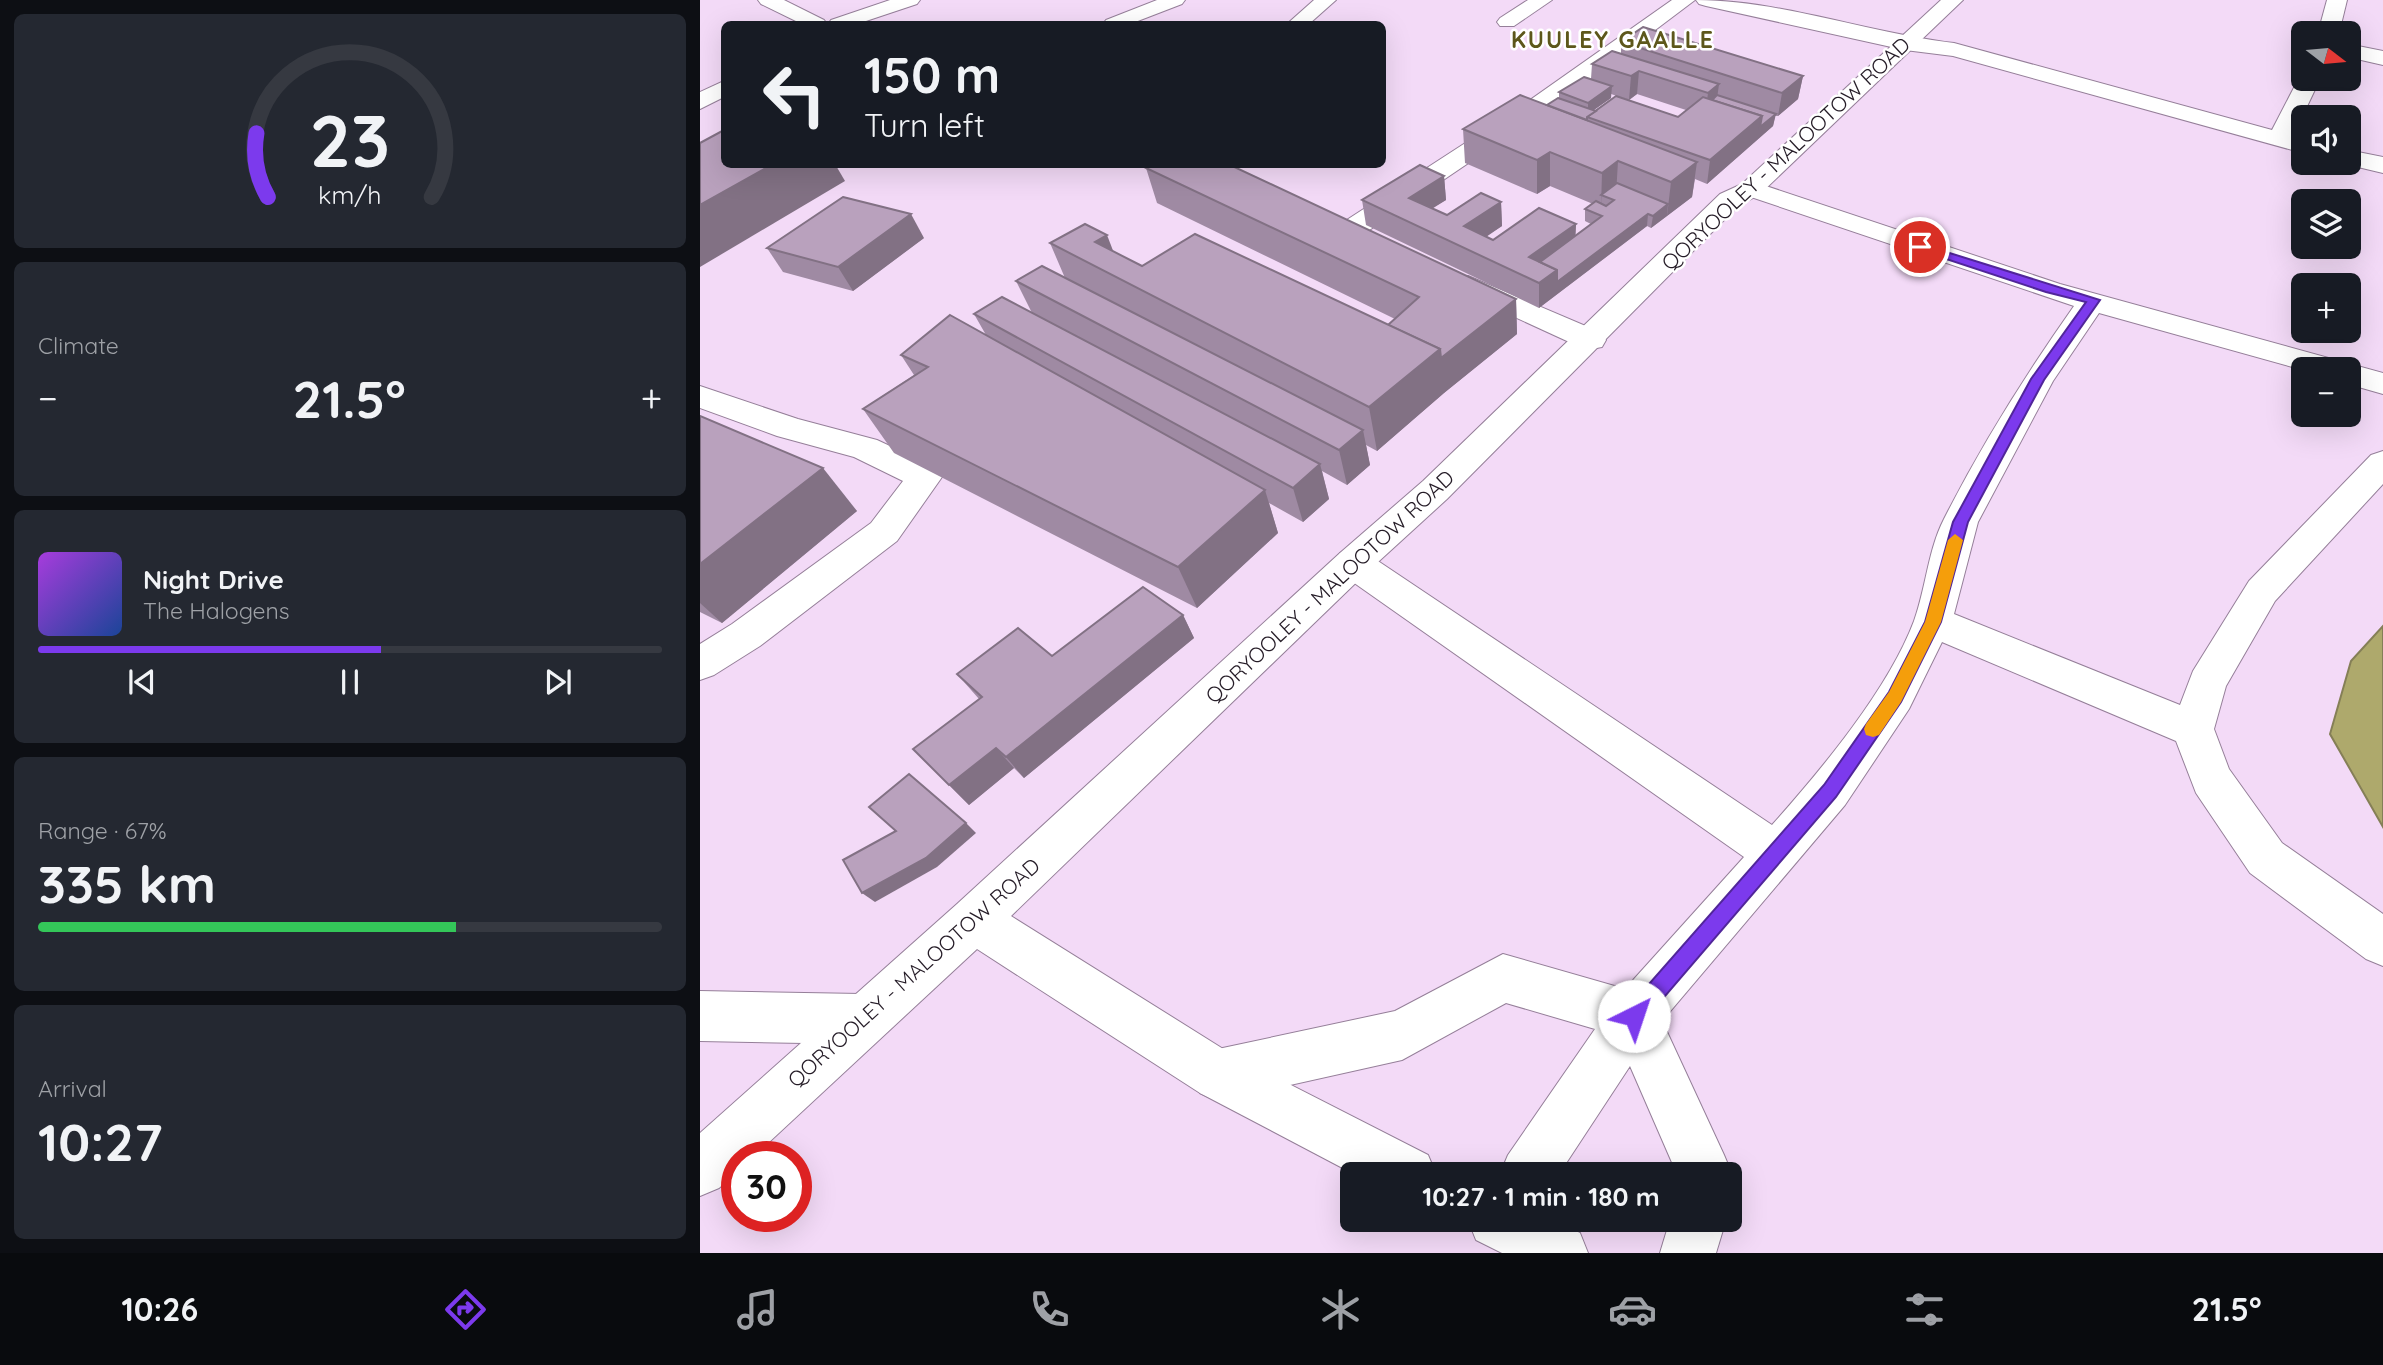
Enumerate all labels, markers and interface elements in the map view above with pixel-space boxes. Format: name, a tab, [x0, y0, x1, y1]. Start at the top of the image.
north arrow	[2291, 21, 2361, 91]
map controls	[2291, 21, 2361, 427]
district label: KUULEY GAALLE	[1511, 25, 1715, 54]
street label: QORYOOLEY - MALOOTOW ROAD	[1656, 31, 1915, 275]
text: 150 m	[864, 44, 1000, 105]
icon: left	[749, 49, 840, 140]
text: 23	[310, 94, 390, 185]
text: Turn left	[864, 105, 985, 145]
button: sound	[2291, 105, 2361, 175]
text: km/h	[318, 179, 382, 210]
button: layers	[2291, 189, 2361, 259]
pin	[1890, 217, 1950, 277]
icon: arrive	[1901, 228, 1939, 266]
button: +	[2291, 273, 2361, 343]
text: Climate	[38, 331, 119, 360]
button: −	[2291, 357, 2361, 427]
text: 21.5°	[293, 366, 406, 431]
text: −	[38, 374, 58, 422]
text: +	[641, 374, 662, 422]
street label: QORYOOLEY - MALOOTOW ROAD	[1200, 464, 1459, 708]
text: Night Drive	[143, 563, 284, 596]
text: The Halogens	[143, 596, 290, 625]
icon: previous	[123, 663, 161, 701]
icon: pause	[331, 663, 369, 701]
icon: next	[539, 663, 577, 701]
text: Range · 67%	[38, 816, 167, 845]
text: 335 km	[38, 851, 216, 916]
street label: QORYOOLEY - MALOOTOW ROAD	[782, 852, 1045, 1092]
position arrow	[1597, 979, 1671, 1053]
text: Arrival	[38, 1074, 107, 1103]
text: 10:27	[38, 1109, 163, 1174]
speed limit sign: 30	[721, 1141, 812, 1232]
text: 10:27 · 1 min · 180 m	[1422, 1180, 1660, 1213]
icon: directions	[441, 1285, 490, 1334]
icon: music	[733, 1285, 782, 1334]
icon: phone	[1025, 1285, 1074, 1334]
icon: climate	[1316, 1285, 1365, 1334]
icon: car	[1608, 1285, 1657, 1334]
icon: filters	[1900, 1285, 1949, 1334]
text: 10:26	[121, 1289, 198, 1329]
text: 21.5°	[2192, 1289, 2261, 1329]

